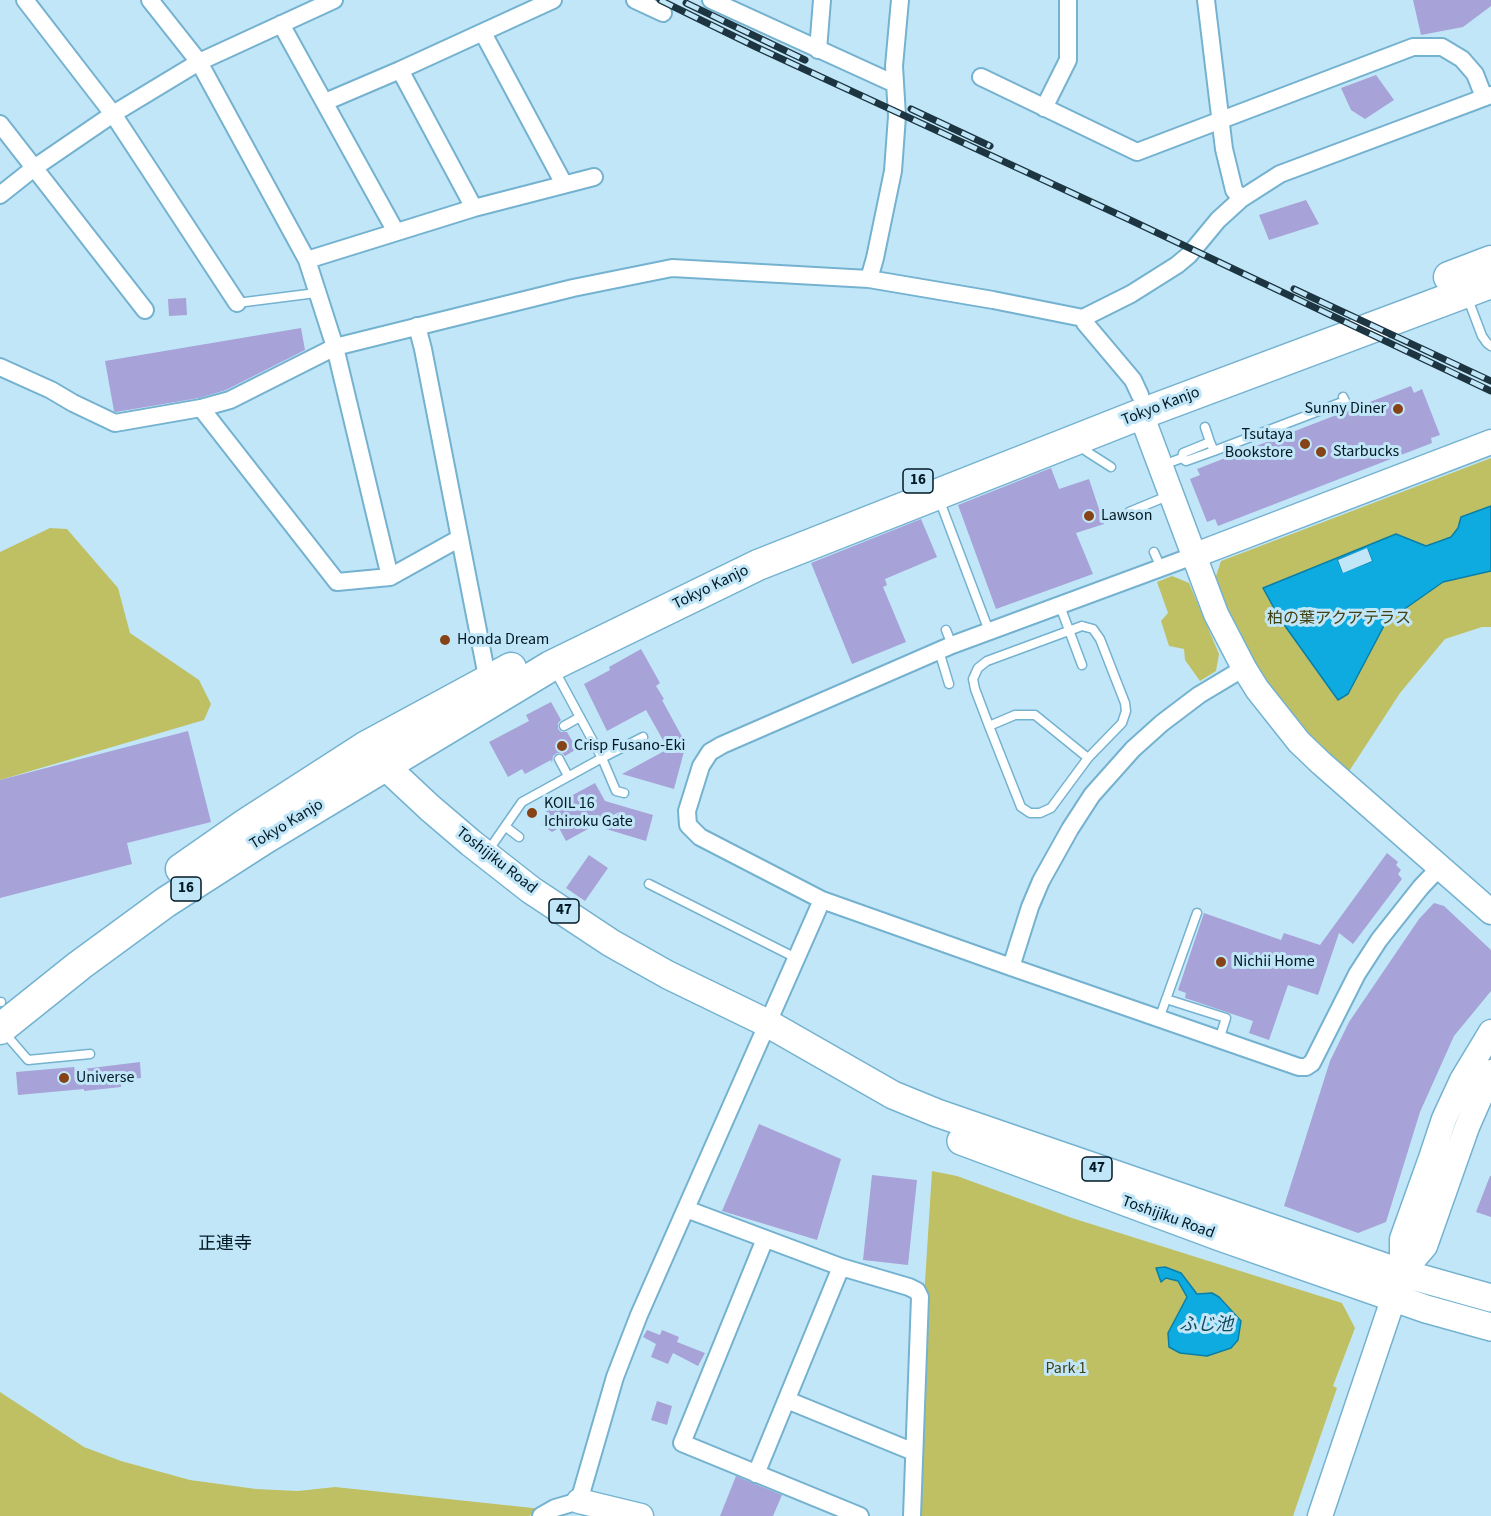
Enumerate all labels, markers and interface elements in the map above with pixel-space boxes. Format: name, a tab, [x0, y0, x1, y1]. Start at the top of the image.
street label: Tokyo Kanjo	[1119, 383, 1203, 431]
place label: Sunny Diner	[1305, 399, 1386, 419]
marker: Sunny Diner	[1391, 402, 1405, 416]
place label: Tsutaya Bookstore	[1225, 425, 1293, 463]
marker: Tsutaya Bookstore	[1298, 437, 1312, 451]
place label: Starbucks	[1333, 442, 1399, 462]
marker: Starbucks	[1314, 445, 1328, 459]
road number: 16	[903, 469, 933, 493]
place label: Lawson	[1101, 506, 1152, 526]
marker: Lawson	[1082, 509, 1096, 523]
street label: Tokyo Kanjo	[670, 561, 752, 615]
park label: 柏の葉アクアテラス	[1267, 609, 1411, 629]
place label: Honda Dream	[457, 630, 549, 650]
marker: Honda Dream	[438, 633, 452, 647]
place label: Crisp Fusano-Eki	[574, 736, 685, 756]
marker: Crisp Fusano-Eki	[555, 739, 569, 753]
place label: KOIL 16 Ichiroku Gate	[544, 794, 633, 832]
street label: Tokyo Kanjo	[247, 796, 327, 854]
marker: KOIL 16 Ichiroku Gate	[525, 806, 539, 820]
street label: Toshijiku Road	[452, 823, 540, 899]
road number: 16	[171, 877, 201, 901]
road number: 47	[549, 899, 579, 923]
place label: Nichii Home	[1233, 952, 1315, 972]
marker: Nichii Home	[1214, 955, 1228, 969]
place label: Universe	[76, 1068, 134, 1088]
marker: Universe	[57, 1071, 71, 1085]
road number: 47	[1082, 1157, 1112, 1181]
street label: Toshijiku Road	[1119, 1192, 1217, 1244]
district label: 正連寺	[198, 1234, 252, 1256]
water label: ふじ池	[1179, 1315, 1233, 1337]
park label: Park 1	[1045, 1359, 1087, 1379]

